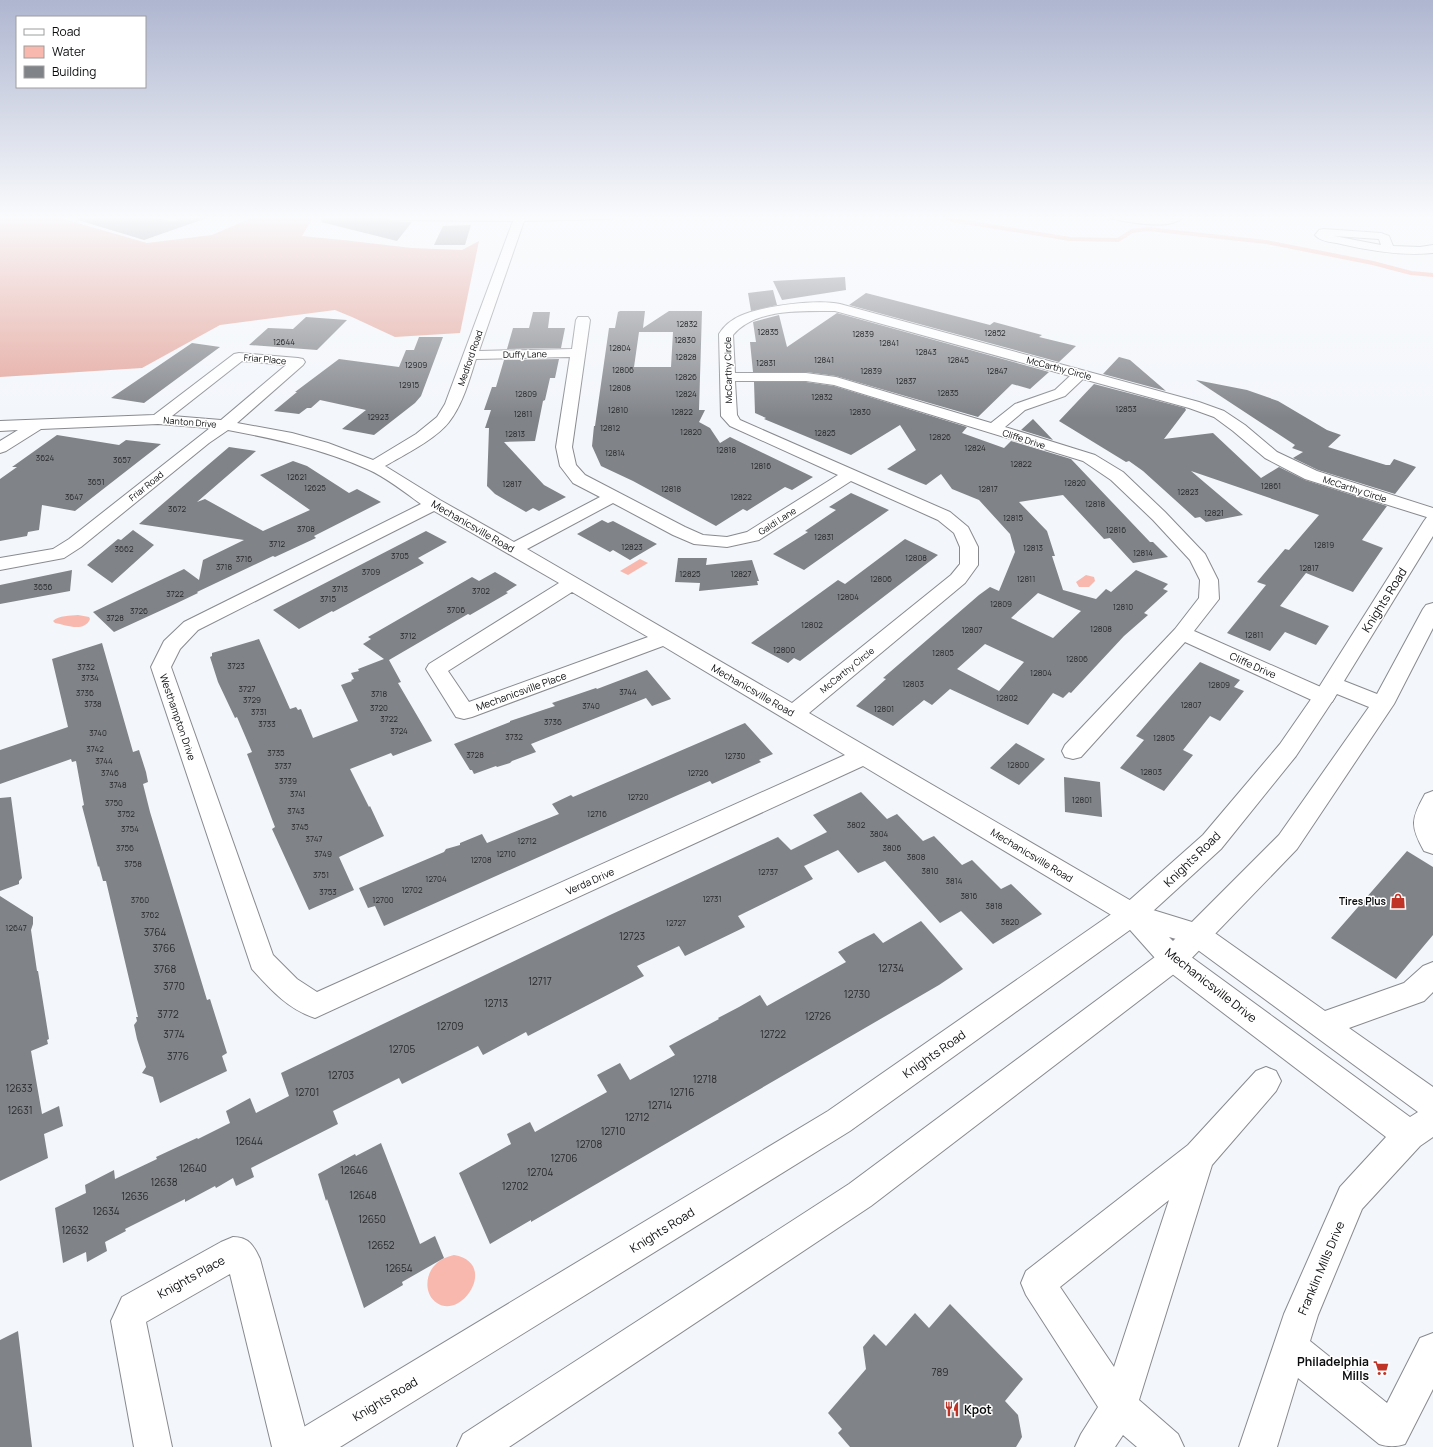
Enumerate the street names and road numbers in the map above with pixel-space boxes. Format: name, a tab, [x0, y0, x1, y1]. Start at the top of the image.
street label: Medford Road	[454, 328, 486, 388]
street label: McCarthy Circle	[721, 337, 735, 403]
street label: Duffy Lane	[503, 347, 547, 361]
street label: Friar Place	[243, 351, 287, 367]
street label: McCarthy Circle	[1025, 353, 1093, 383]
street label: Nanton Drive	[163, 413, 217, 431]
street label: Cliffe Drive	[1001, 426, 1047, 452]
street label: Friar Road	[126, 468, 166, 504]
street label: McCarthy Circle	[1321, 473, 1389, 505]
street label: Mechanicsville Road	[429, 496, 517, 556]
street label: Galdi Lane	[755, 504, 799, 538]
street label: Knights Road	[1357, 564, 1411, 636]
street label: McCarthy Circle	[817, 644, 877, 696]
street label: Cliffe Drive	[1228, 649, 1279, 682]
street label: Mechanicsville Road	[709, 660, 797, 720]
street label: Mechanicsville Place	[474, 668, 568, 714]
street label: Westhampton Drive	[157, 672, 199, 762]
street label: Mechanicsville Road	[988, 825, 1076, 885]
street label: Knights Road	[1160, 827, 1224, 891]
street label: Verda Drive	[564, 864, 617, 898]
street label: Mechanicsville Drive	[1162, 944, 1260, 1026]
street label: Knights Road	[899, 1026, 969, 1082]
street label: Knights Road	[626, 1203, 698, 1257]
street label: Franklin Mills Drive	[1294, 1219, 1348, 1317]
street label: Knights Place	[154, 1251, 228, 1303]
street label: Knights Road	[349, 1373, 421, 1425]

